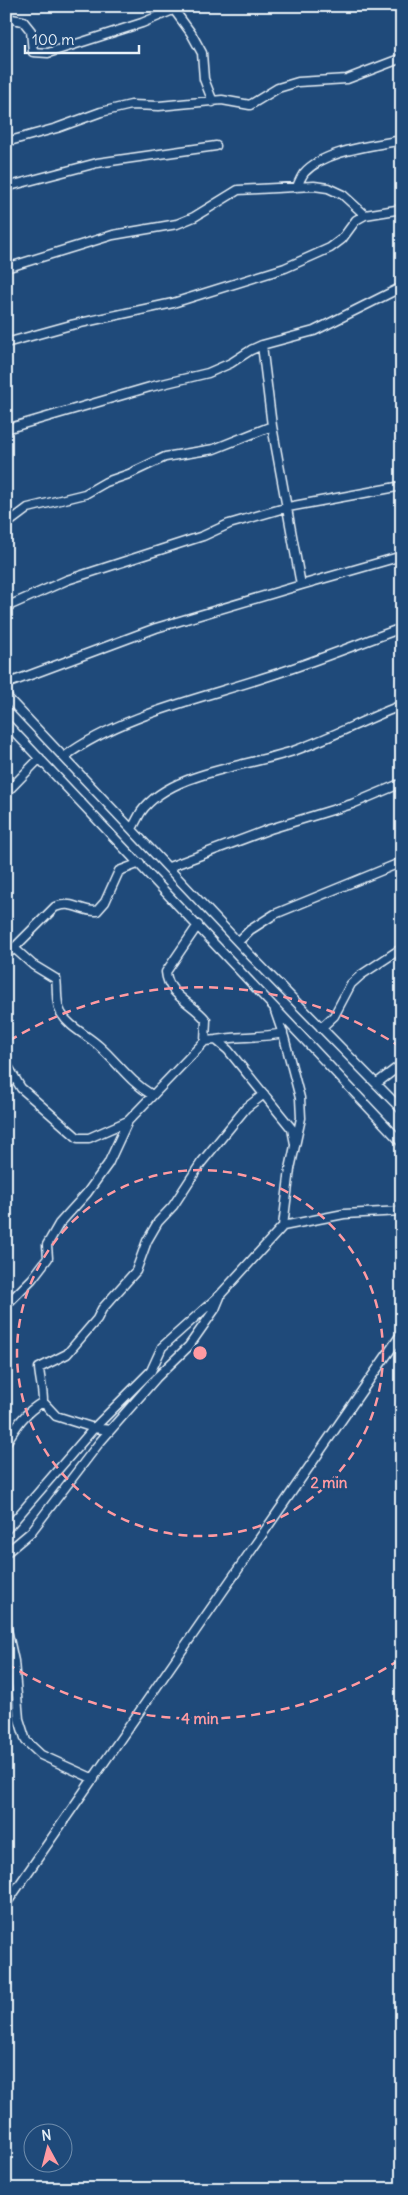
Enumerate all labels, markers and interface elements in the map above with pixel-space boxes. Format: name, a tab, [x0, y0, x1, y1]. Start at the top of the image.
scale bar	[25, 22, 139, 54]
text: 100 m	[32, 30, 74, 49]
centre of rings	[191, 1344, 209, 1362]
text: 2 min	[311, 1473, 348, 1492]
text: 4 min	[181, 1709, 219, 1728]
north arrow	[22, 2122, 72, 2172]
text: N	[41, 2126, 52, 2145]

